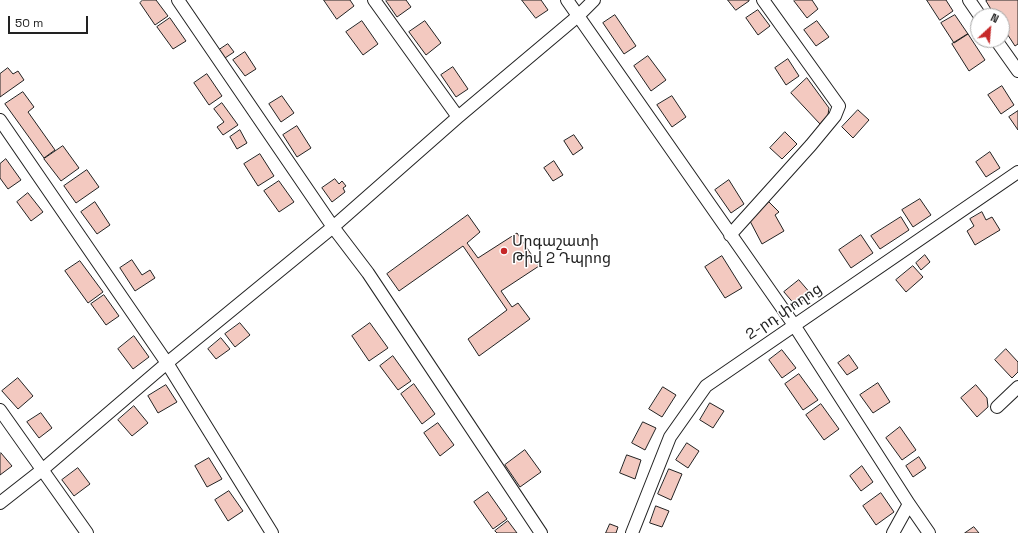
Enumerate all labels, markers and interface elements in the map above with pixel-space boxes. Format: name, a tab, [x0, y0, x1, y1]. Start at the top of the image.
scale bar	[10, 8, 90, 34]
north arrow	[970, 8, 1010, 48]
text: N	[988, 10, 1001, 26]
text: 50 m	[15, 15, 43, 31]
place label: Մրգաշատի Թիվ 2 Դպրոց	[512, 233, 611, 268]
marker: Մրգաշատի Թիվ 2 Դպրոց	[499, 246, 509, 256]
street label: 2-րդ փողոց	[743, 280, 825, 344]

